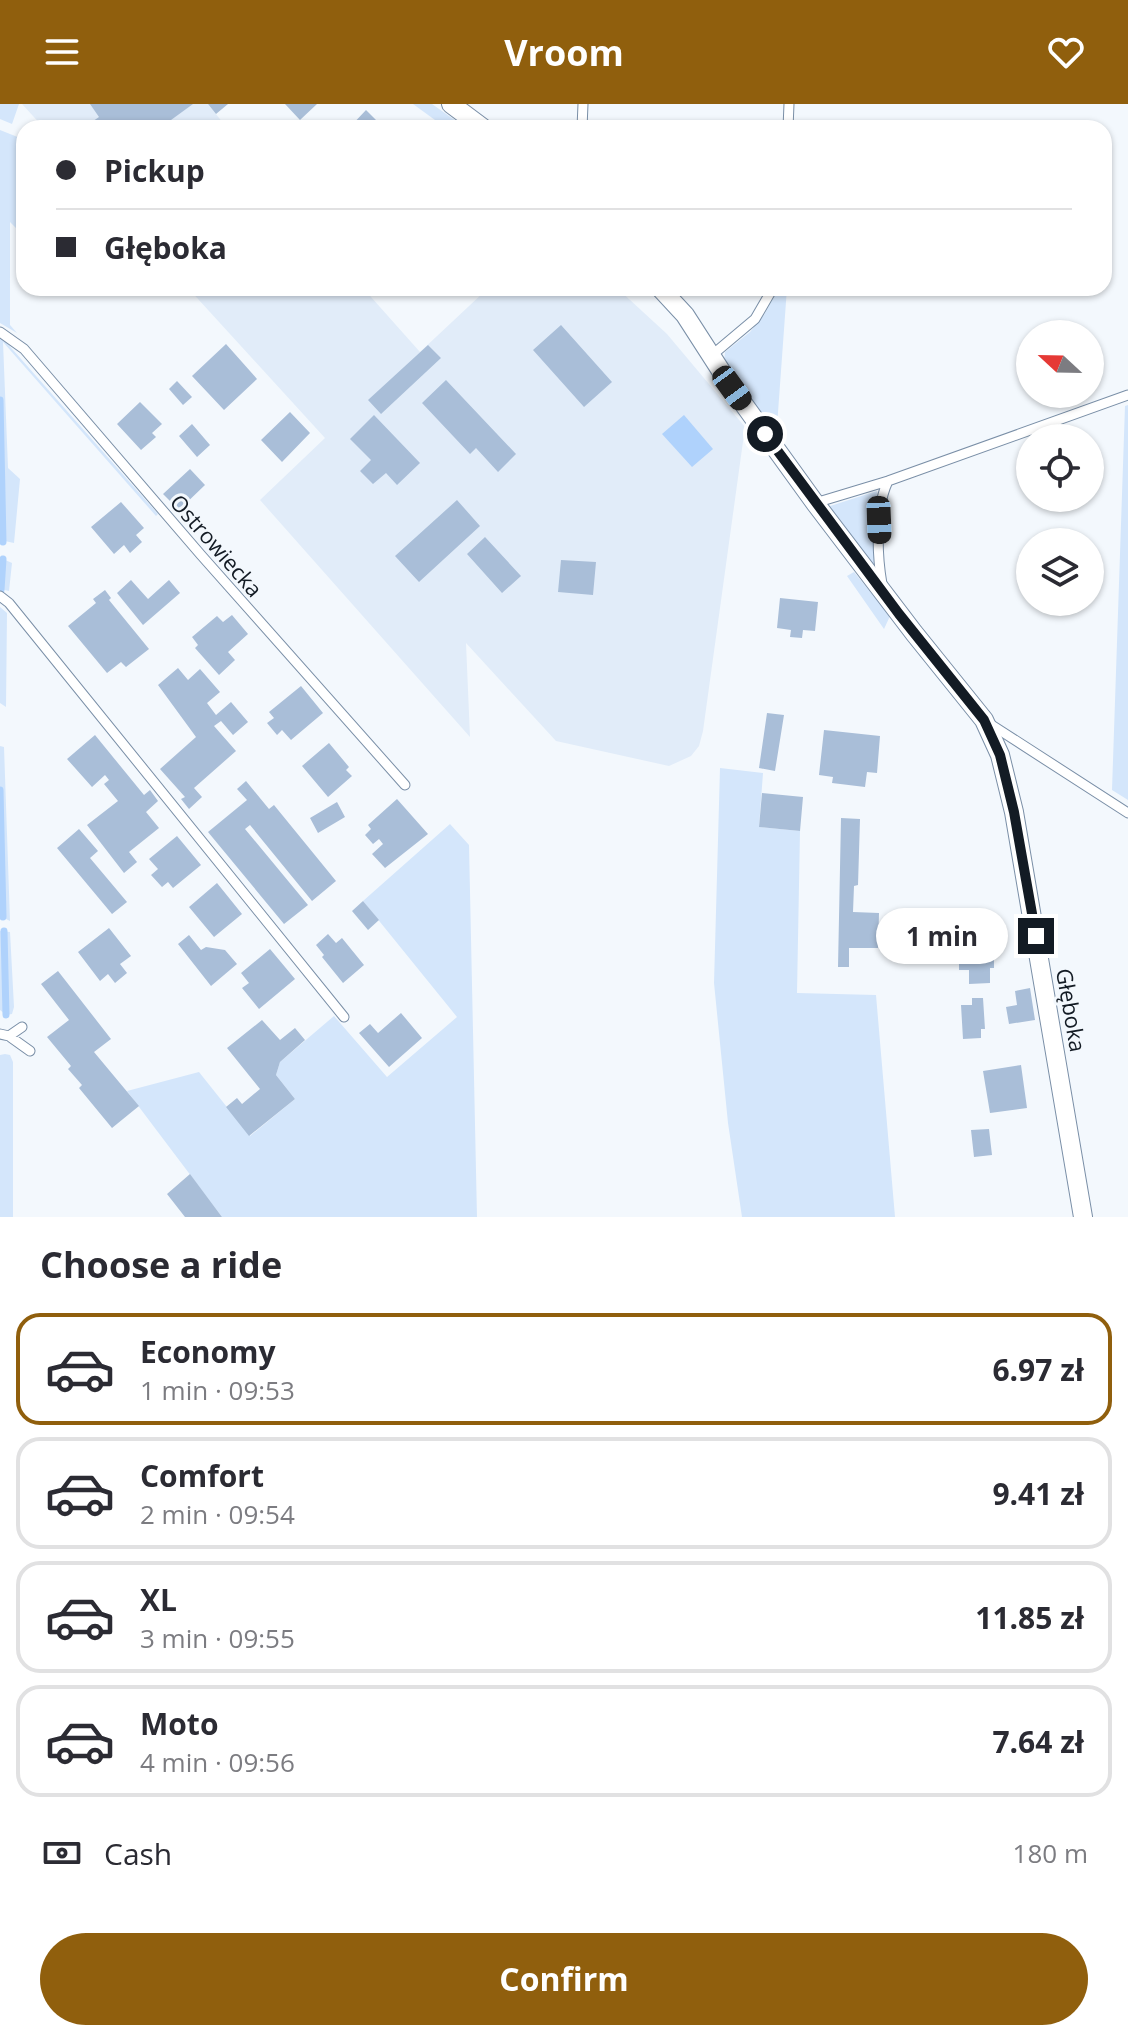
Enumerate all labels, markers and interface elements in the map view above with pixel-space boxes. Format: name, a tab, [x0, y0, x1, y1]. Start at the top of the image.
text: Vroom	[504, 28, 624, 77]
icon: menu	[40, 30, 84, 74]
icon: heart	[1044, 30, 1088, 74]
text: Pickup	[104, 150, 205, 191]
text: Głęboka	[104, 227, 227, 268]
north arrow	[1016, 320, 1104, 408]
map controls	[1016, 320, 1104, 616]
car	[708, 362, 756, 414]
route start	[747, 416, 783, 452]
button: locate	[1016, 424, 1104, 512]
street label: Ostrowiecka	[164, 487, 270, 603]
car	[866, 496, 892, 544]
button: layers	[1016, 528, 1104, 616]
callout: 1 min	[876, 908, 1008, 964]
text: 1 min	[906, 918, 978, 954]
route end	[1018, 918, 1054, 954]
street label: Głęboka	[1050, 966, 1094, 1054]
text: Choose a ride	[40, 1240, 282, 1289]
text: Economy	[140, 1331, 276, 1372]
icon: car	[44, 1333, 116, 1405]
text: 6.97 zł	[992, 1349, 1084, 1390]
text: 1 min · 09:53	[140, 1372, 295, 1408]
text: Comfort	[140, 1455, 264, 1496]
icon: car	[44, 1457, 116, 1529]
text: 9.41 zł	[992, 1473, 1084, 1514]
text: 2 min · 09:54	[140, 1496, 295, 1532]
text: XL	[140, 1579, 177, 1620]
icon: car	[44, 1581, 116, 1653]
text: 11.85 zł	[975, 1597, 1084, 1638]
text: 3 min · 09:55	[140, 1620, 295, 1656]
text: Moto	[140, 1703, 218, 1744]
icon: car	[44, 1705, 116, 1777]
text: 7.64 zł	[992, 1721, 1084, 1762]
text: 4 min · 09:56	[140, 1744, 295, 1780]
icon: cash	[40, 1831, 84, 1875]
text: Cash	[104, 1833, 172, 1874]
text: 180 m	[1013, 1835, 1088, 1871]
button: Confirm	[40, 1933, 1088, 2025]

